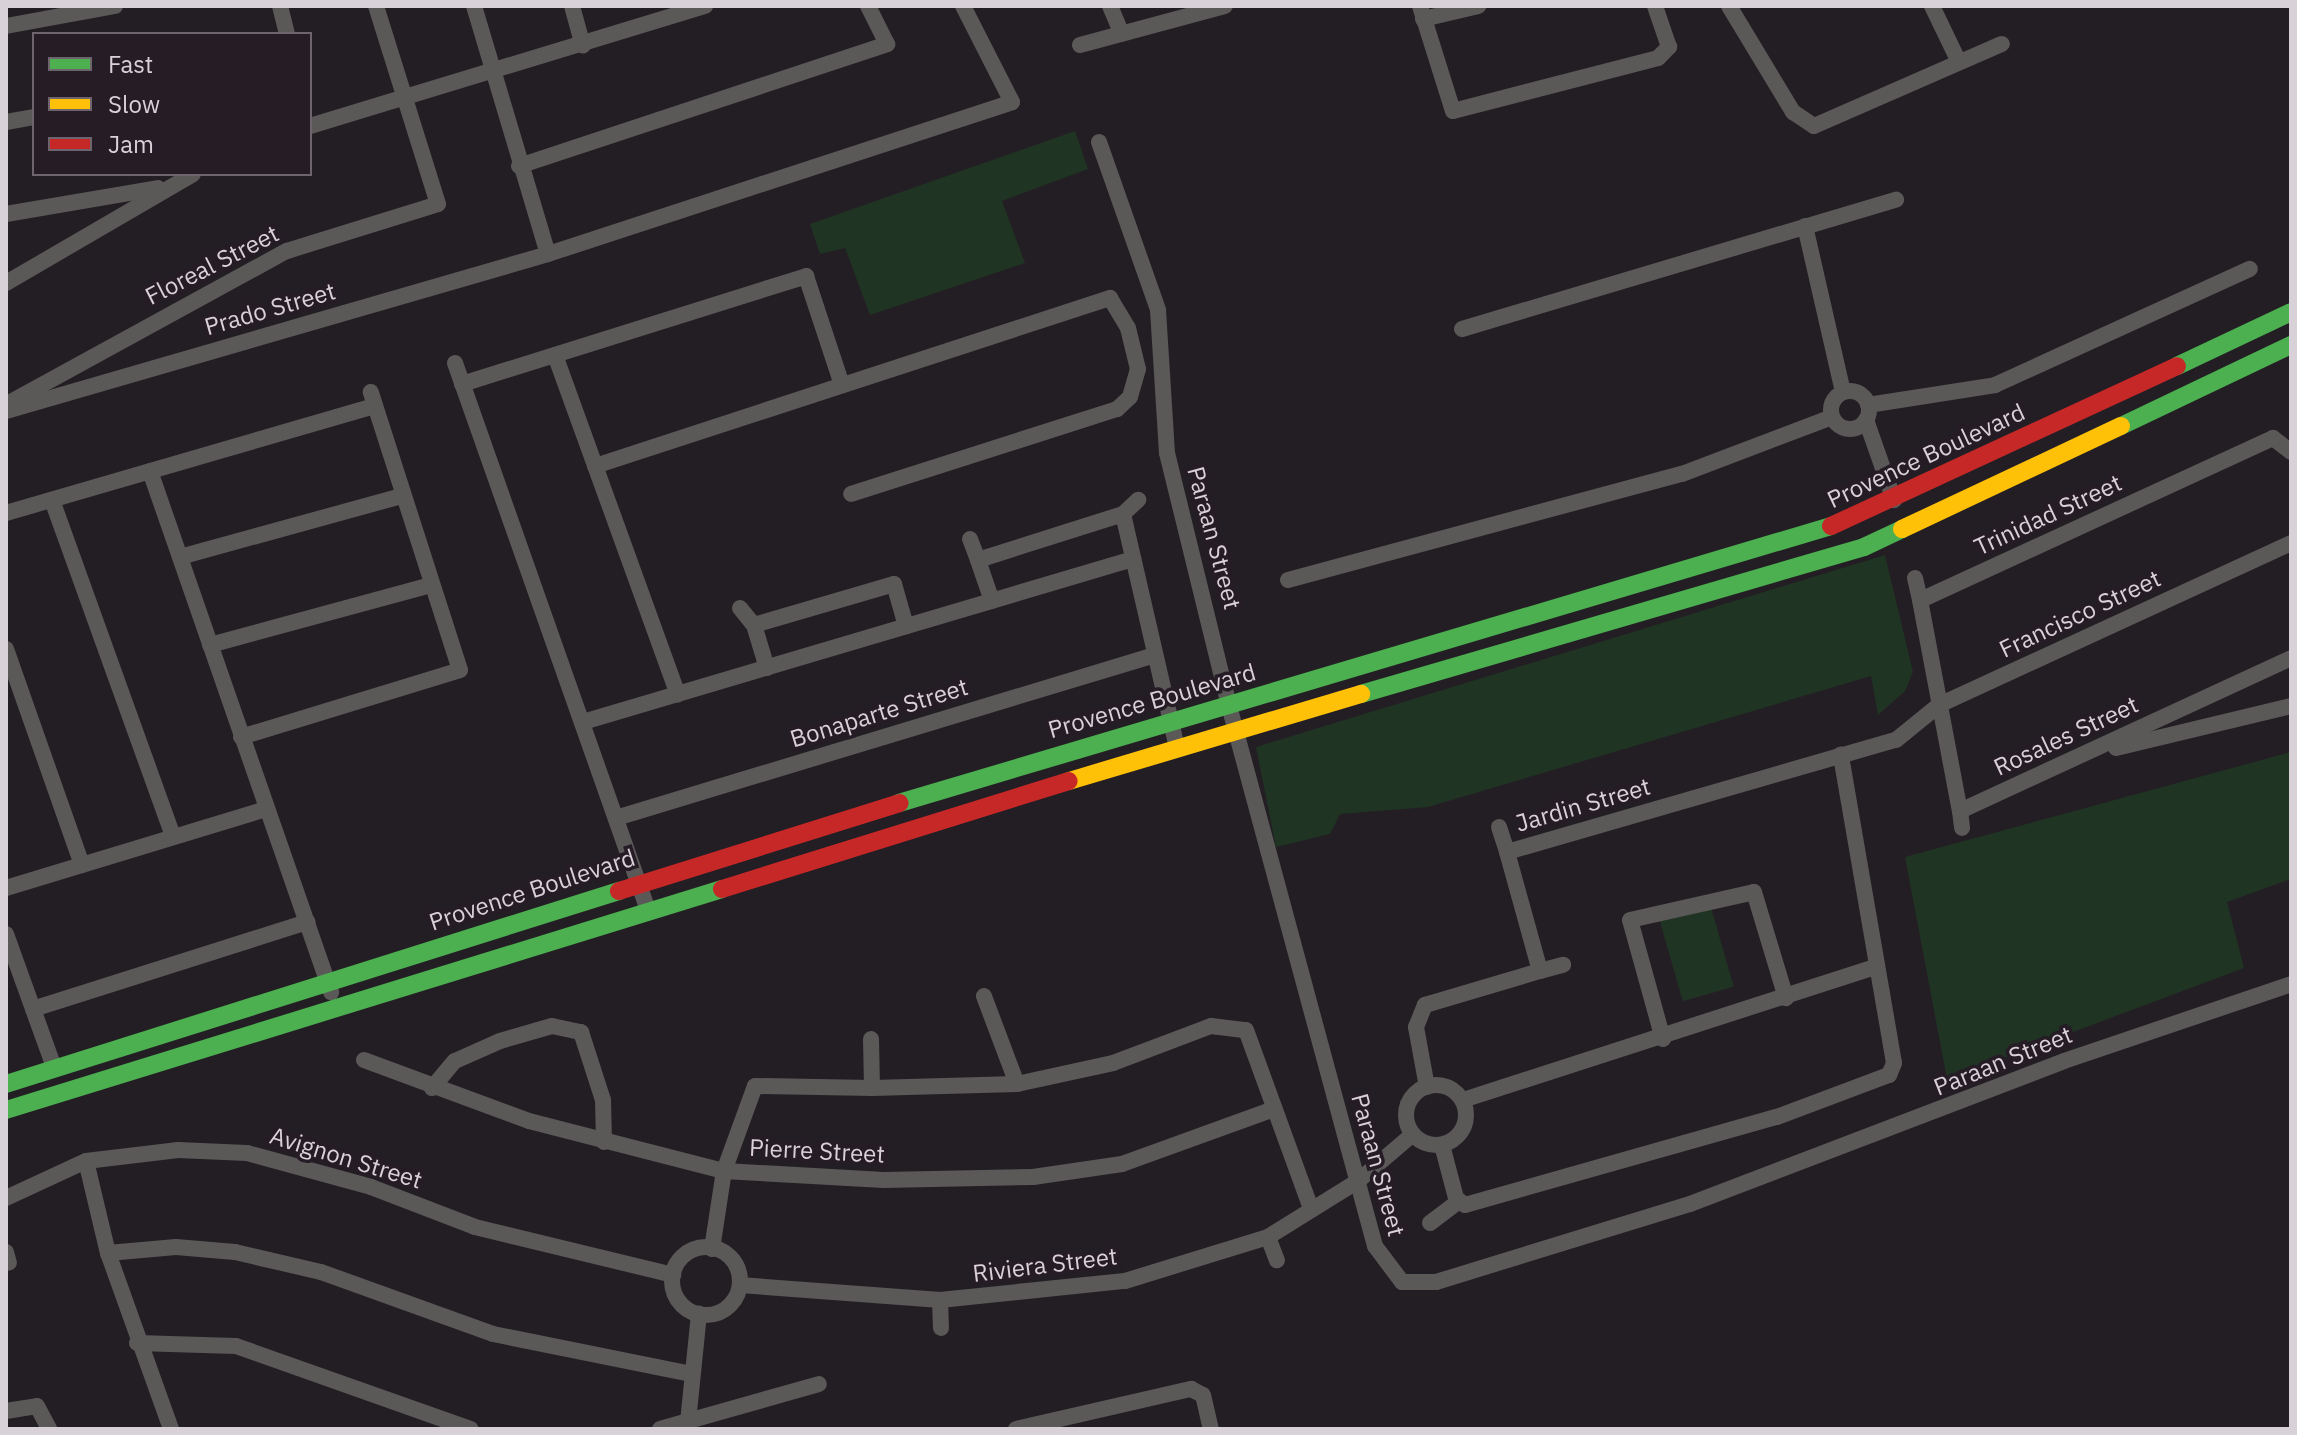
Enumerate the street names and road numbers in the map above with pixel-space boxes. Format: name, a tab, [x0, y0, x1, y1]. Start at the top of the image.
street label: Floreal Street	[140, 219, 284, 311]
street label: Prado Street	[201, 277, 339, 341]
street label: Provence Boulevard	[1823, 398, 2029, 514]
street label: Paraan Street	[1181, 463, 1247, 613]
street label: Trinidad Street	[1970, 468, 2126, 562]
street label: Francisco Street	[1995, 564, 2165, 664]
street label: Provence Boulevard	[1045, 658, 1259, 744]
street label: Bonaparte Street	[787, 672, 971, 754]
street label: Rosales Street	[1989, 690, 2143, 782]
street label: Jardin Street	[1512, 772, 1654, 838]
street label: Provence Boulevard	[425, 843, 639, 937]
street label: Paraan Street	[1930, 1020, 2076, 1102]
street label: Paraan Street	[1345, 1090, 1411, 1240]
street label: Avignon Street	[266, 1121, 426, 1195]
street label: Pierre Street	[748, 1133, 886, 1169]
street label: Riviera Street	[971, 1242, 1119, 1288]

